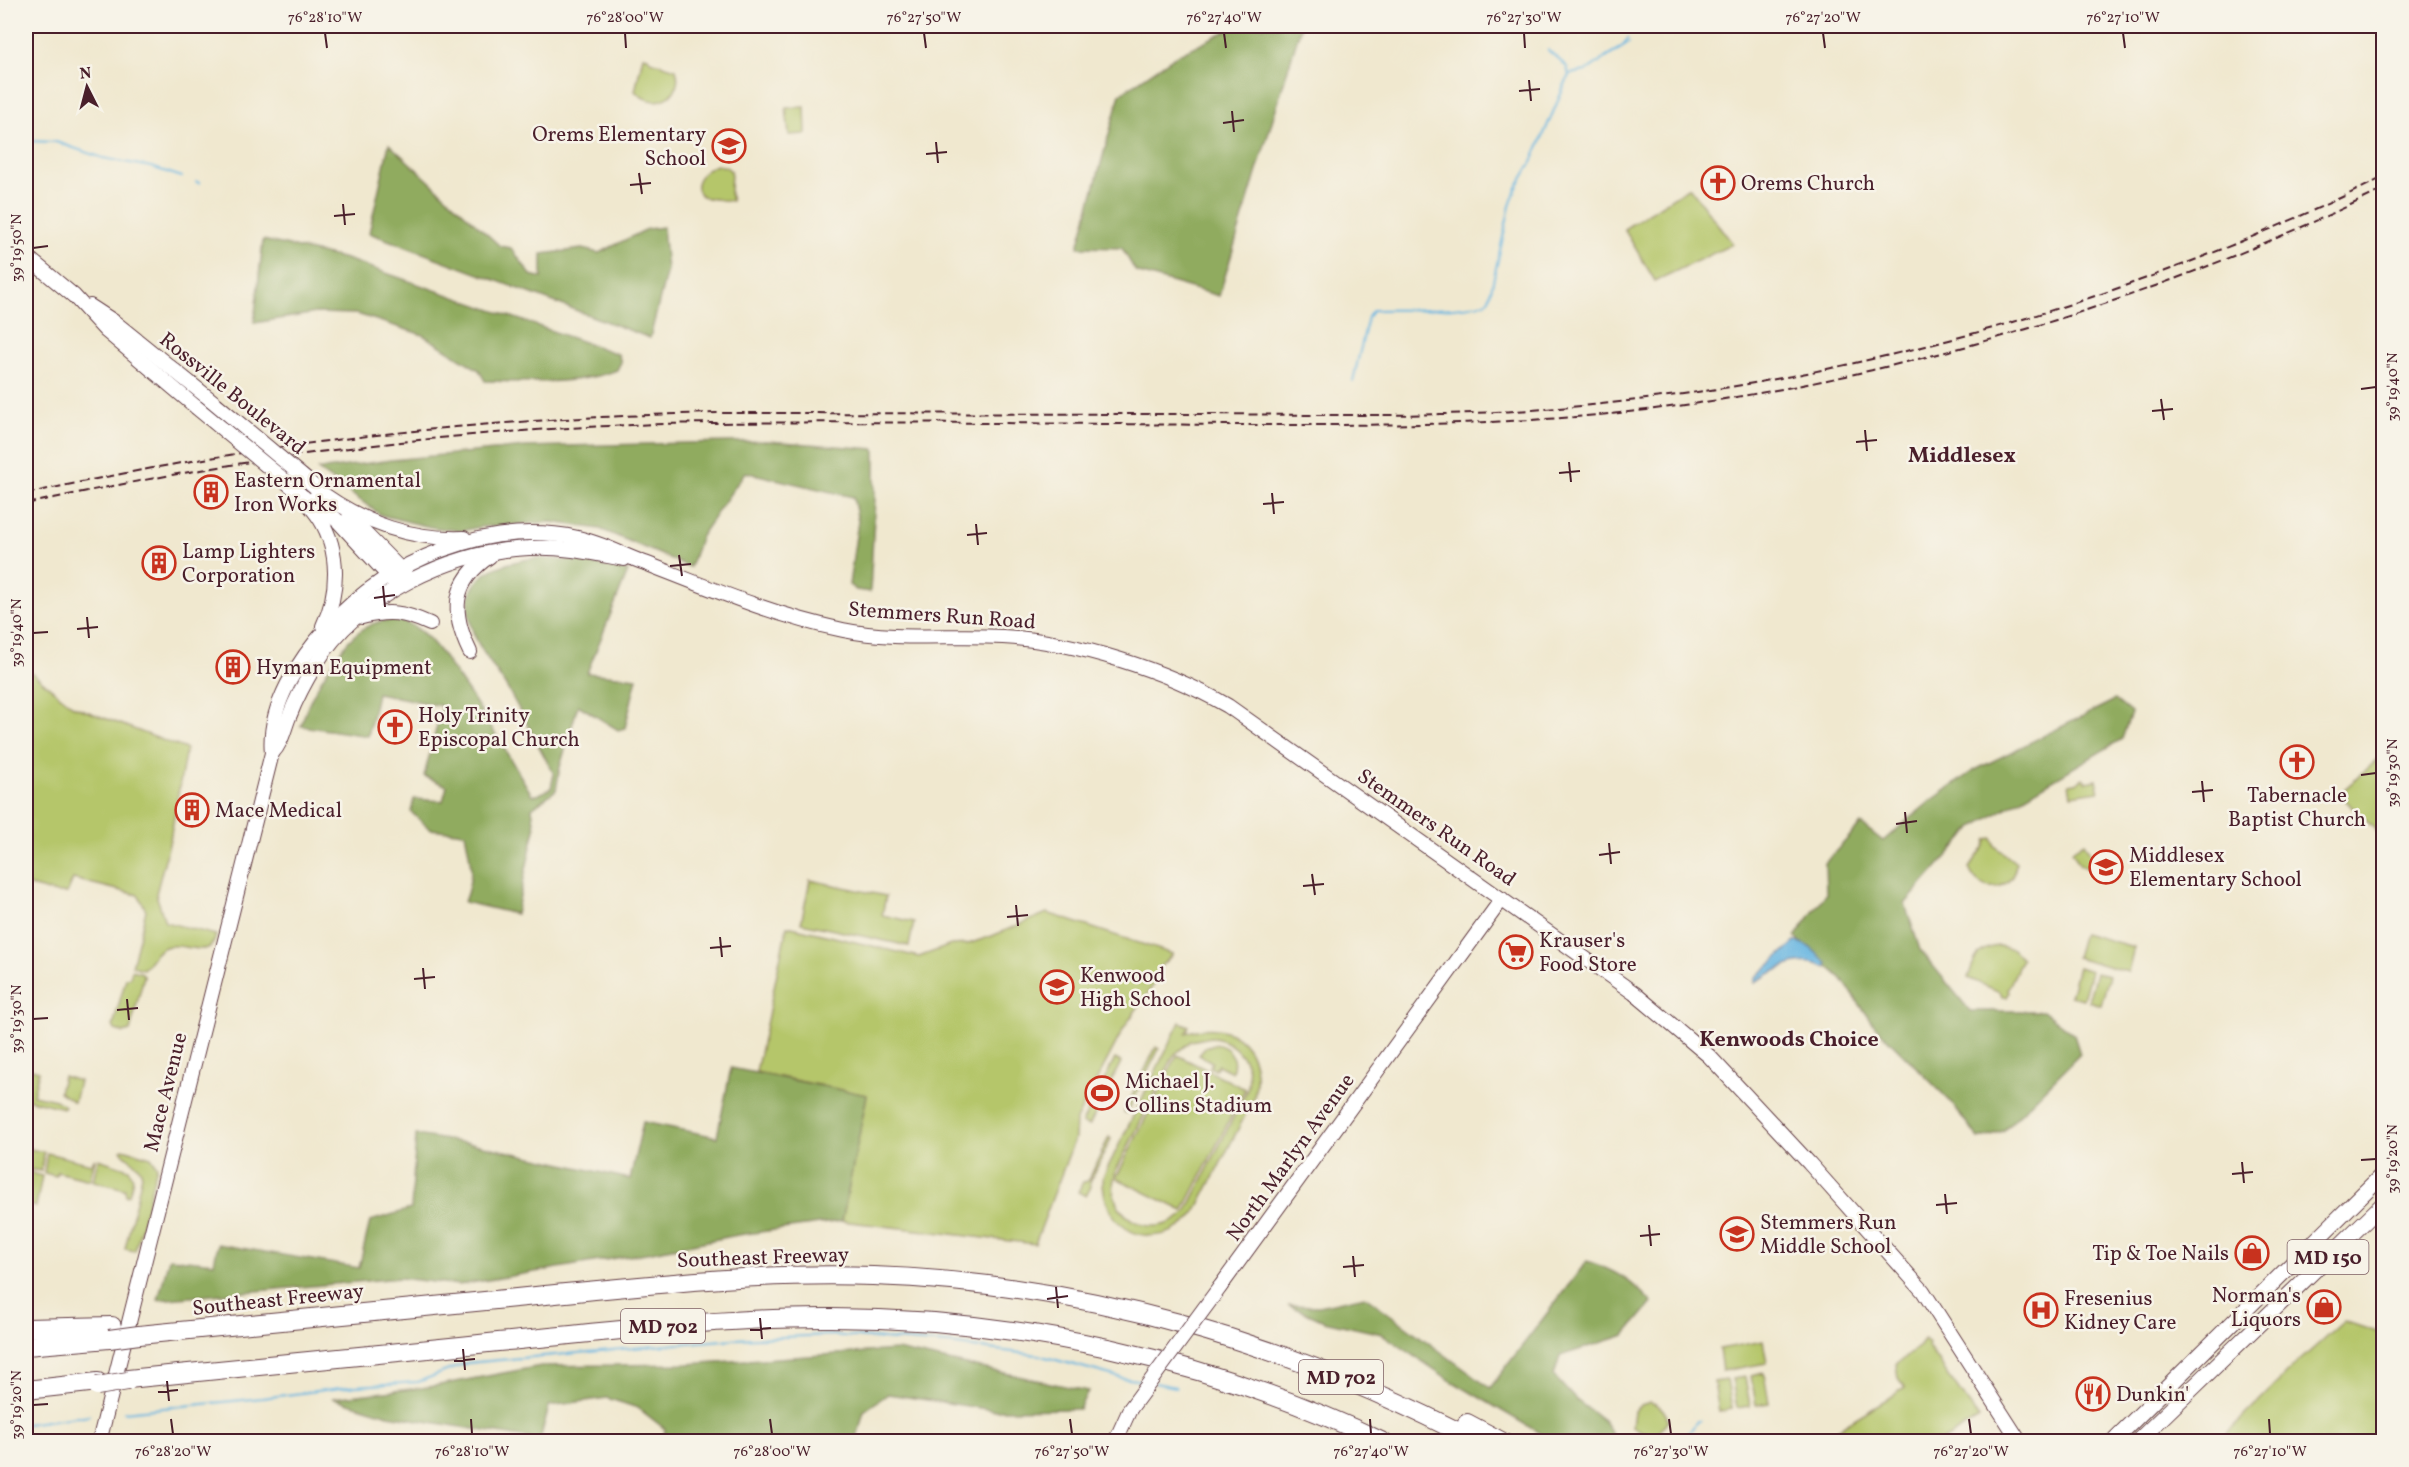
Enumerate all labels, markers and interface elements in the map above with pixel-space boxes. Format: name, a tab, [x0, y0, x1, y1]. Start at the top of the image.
text: 76°28'10"W	[288, 8, 362, 29]
text: 76°28'00"W	[586, 8, 664, 29]
text: 76°27'50"W	[887, 8, 961, 29]
text: 76°27'40"W	[1186, 8, 1262, 29]
text: 76°27'30"W	[1486, 8, 1562, 29]
text: 76°27'20"W	[1785, 8, 1861, 29]
text: 76°27'10"W	[2086, 8, 2160, 29]
north arrow	[57, 57, 117, 117]
text: N	[79, 62, 93, 86]
place label: Orems Elementary School	[532, 121, 707, 174]
school or university icon: Orems Elementary School	[711, 128, 747, 164]
church icon: Orems Church	[1700, 165, 1736, 201]
place label: Orems Church	[1741, 170, 1875, 199]
text: 39°19'50"N	[7, 214, 28, 282]
street label: Rossville Boulevard	[153, 326, 312, 462]
text: 39°19'40"N	[2383, 352, 2404, 422]
district label: Middlesex	[1908, 441, 2016, 472]
place label: Eastern Ornamental Iron Works	[234, 467, 421, 520]
building icon: Eastern Ornamental Iron Works	[193, 474, 229, 510]
place label: Lamp Lighters Corporation	[182, 538, 315, 591]
building icon: Lamp Lighters Corporation	[141, 545, 177, 581]
street label: Stemmers Run Road	[847, 595, 1037, 638]
text: 39°19'40"N	[7, 598, 28, 668]
building icon: Hyman Equipment	[215, 649, 251, 685]
place label: Hyman Equipment	[256, 654, 432, 683]
place label: Holy Trinity Episcopal Church	[418, 702, 580, 755]
church icon: Holy Trinity Episcopal Church	[377, 709, 413, 745]
text: 39°19'30"N	[2383, 738, 2404, 808]
church icon: Tabernacle Baptist Church	[2279, 744, 2315, 780]
street label: Stemmers Run Road	[1351, 762, 1522, 894]
place label: Tabernacle Baptist Church	[2228, 782, 2366, 835]
building icon: Mace Medical	[174, 792, 210, 828]
place label: Mace Medical	[215, 797, 342, 826]
place label: Middlesex Elementary School	[2129, 842, 2302, 895]
school or university icon: Middlesex Elementary School	[2088, 849, 2124, 885]
place label: Krauser's Food Store	[1539, 927, 1637, 980]
supermarket icon: Krauser's Food Store	[1498, 934, 1534, 970]
place label: Kenwood High School	[1080, 962, 1191, 1015]
school or university icon: Kenwood High School	[1039, 969, 1075, 1005]
text: 39°19'30"N	[7, 984, 28, 1054]
district label: Kenwoods Choice	[1699, 1025, 1879, 1056]
street label: Mace Avenue	[138, 1030, 195, 1155]
place label: Michael J. Collins Stadium	[1125, 1068, 1272, 1121]
street label: North Marlyn Avenue	[1220, 1068, 1362, 1248]
sports icon: Michael J. Collins Stadium	[1084, 1075, 1120, 1111]
text: 39°19'20"N	[2383, 1124, 2404, 1194]
place label: Stemmers Run Middle School	[1760, 1209, 1897, 1262]
school or university icon: Stemmers Run Middle School	[1719, 1216, 1755, 1252]
shop icon: Tip & Toe Nails	[2234, 1235, 2270, 1271]
place label: Tip & Toe Nails	[2092, 1240, 2229, 1269]
road number: MD 150	[2288, 1240, 2368, 1274]
street label: Southeast Freeway	[676, 1241, 850, 1276]
street label: Southeast Freeway	[191, 1277, 366, 1324]
place label: Norman's Liquors	[2212, 1282, 2301, 1335]
place label: Fresenius Kidney Care	[2064, 1285, 2177, 1338]
shop icon: Norman's Liquors	[2306, 1289, 2342, 1325]
hospital icon: Fresenius Kidney Care	[2023, 1292, 2059, 1328]
road number: MD 702	[621, 1309, 705, 1343]
road number: MD 702	[1299, 1360, 1383, 1394]
text: 39°19'20"N	[7, 1370, 28, 1440]
restaurant icon: Dunkin'	[2075, 1376, 2111, 1412]
place label: Dunkin'	[2116, 1381, 2189, 1410]
text: 76°28'20"W	[135, 1442, 211, 1463]
text: 76°28'10"W	[435, 1442, 509, 1463]
text: 76°28'00"W	[733, 1442, 811, 1463]
text: 76°27'50"W	[1035, 1442, 1109, 1463]
text: 76°27'40"W	[1333, 1442, 1409, 1463]
text: 76°27'30"W	[1633, 1442, 1709, 1463]
text: 76°27'20"W	[1933, 1442, 2009, 1463]
text: 76°27'10"W	[2233, 1442, 2307, 1463]

